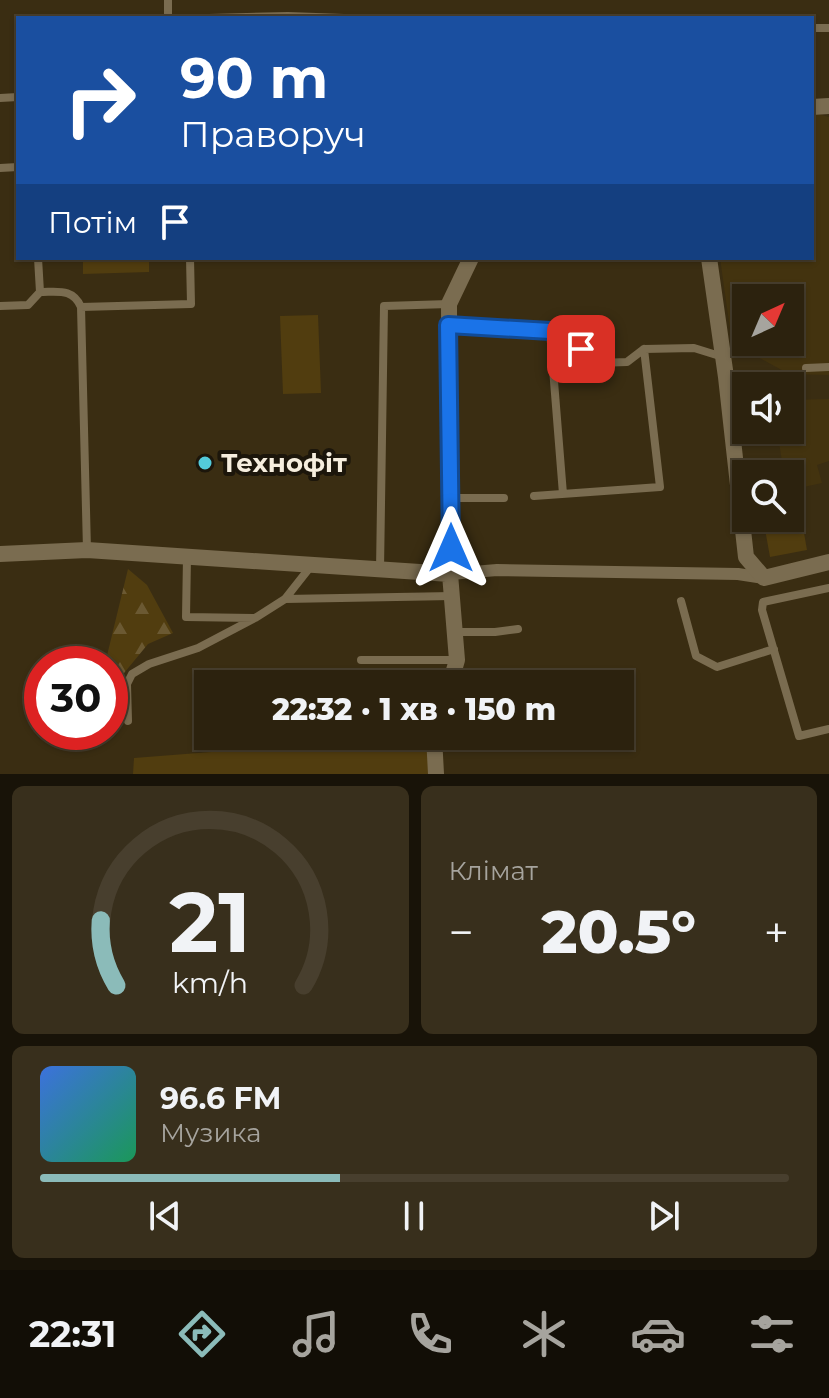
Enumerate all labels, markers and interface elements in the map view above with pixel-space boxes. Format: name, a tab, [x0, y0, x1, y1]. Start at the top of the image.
text: 90 m	[180, 44, 328, 112]
icon: right	[48, 48, 152, 152]
text: Праворуч	[180, 112, 366, 156]
icon: arrive	[153, 200, 197, 244]
text: Потім	[48, 204, 137, 241]
north arrow	[732, 284, 804, 356]
map controls	[732, 284, 804, 532]
pin	[547, 315, 615, 383]
icon: arrive	[559, 327, 603, 371]
button: sound	[732, 372, 804, 444]
place label: Технофіт	[221, 447, 347, 479]
marker: Технофіт	[196, 454, 214, 472]
button: search	[732, 460, 804, 532]
position arrow	[409, 506, 493, 590]
speed limit sign: 30	[24, 646, 128, 750]
text: 22:32 · 1 хв · 150 m	[272, 691, 556, 728]
text: Клімат	[449, 855, 538, 887]
text: 21	[169, 871, 251, 973]
text: 20.5°	[542, 895, 696, 968]
text: −	[449, 905, 474, 959]
text: +	[764, 905, 789, 959]
text: km/h	[172, 965, 248, 1000]
text: 96.6 FM	[160, 1080, 281, 1117]
text: Музика	[160, 1117, 261, 1149]
icon: previous	[143, 1194, 187, 1238]
icon: pause	[392, 1194, 436, 1238]
icon: next	[642, 1194, 686, 1238]
icon: directions	[174, 1306, 230, 1362]
icon: music	[288, 1306, 344, 1362]
icon: phone	[402, 1306, 458, 1362]
icon: climate	[516, 1306, 572, 1362]
icon: car	[630, 1306, 686, 1362]
icon: filters	[744, 1306, 800, 1362]
text: 22:31	[29, 1312, 116, 1356]

